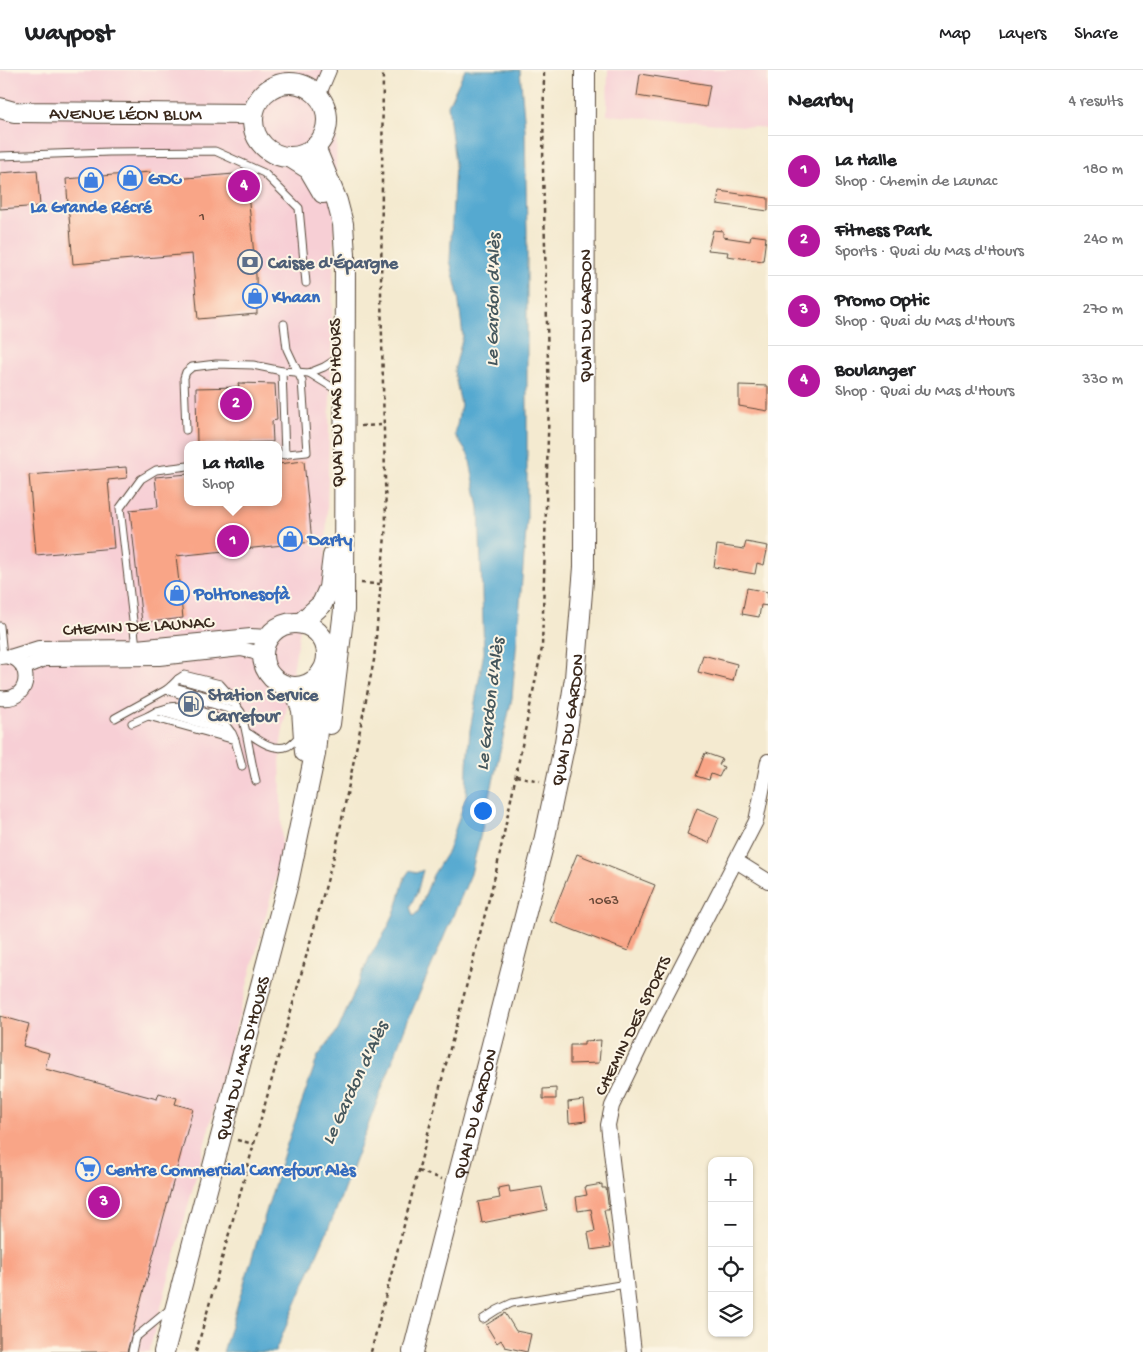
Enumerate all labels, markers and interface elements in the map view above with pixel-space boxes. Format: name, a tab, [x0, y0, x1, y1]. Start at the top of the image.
text: Waypost	[25, 20, 113, 49]
text: Map	[939, 24, 971, 45]
text: Layers	[999, 24, 1046, 45]
text: Share	[1074, 24, 1118, 45]
text: Nearby	[788, 90, 853, 115]
text: 4 results	[1068, 93, 1123, 112]
street label: AVENUE LÉON BLUM	[49, 104, 202, 127]
text: La Halle	[835, 150, 897, 173]
text: 1	[801, 161, 807, 180]
text: 180 m	[1084, 161, 1123, 180]
shop icon: GDC	[117, 165, 143, 191]
shop icon: La Grande Récré	[78, 167, 104, 193]
pin: 4	[228, 167, 260, 205]
place label: GDC	[148, 170, 183, 191]
text: Shop · Chemin de Launac	[835, 173, 997, 192]
place label: La Grande Récré	[30, 198, 153, 219]
house number: 1	[198, 208, 205, 226]
text: Fitness Park	[835, 220, 930, 243]
water label: Le Gardon d'Alès	[482, 231, 507, 367]
text: 2	[800, 231, 808, 250]
text: 240 m	[1083, 231, 1123, 250]
text: Sports · Quai du Mas d'Hours	[835, 243, 1024, 262]
bank icon: Caisse d'Épargne	[237, 249, 263, 275]
street label: QUAI DU GARDON	[576, 249, 598, 383]
place label: Caisse d'Épargne	[267, 253, 399, 275]
shop icon: Khaan	[242, 283, 268, 309]
place label: Khaan	[271, 288, 321, 309]
text: Promo Optic	[835, 290, 929, 313]
text: 3	[800, 301, 808, 320]
text: 270 m	[1083, 301, 1123, 320]
text: Shop · Quai du Mas d'Hours	[835, 313, 1014, 332]
street label: QUAI DU MAS D'HOURS	[326, 317, 349, 488]
text: Boulanger	[835, 360, 915, 383]
text: 4	[800, 371, 808, 390]
text: 330 m	[1082, 371, 1123, 390]
text: Shop · Quai du Mas d'Hours	[835, 383, 1014, 402]
pin: 2	[220, 385, 252, 423]
popup	[184, 441, 282, 506]
text: La Halle	[202, 453, 264, 476]
text: Shop	[202, 476, 234, 495]
pin: 1	[217, 522, 249, 560]
shop icon: Darty	[277, 526, 303, 552]
place label: Darty	[306, 531, 352, 552]
shop icon: Poltronesofà	[164, 580, 190, 606]
place label: Poltronesofà	[193, 585, 291, 606]
street label: CHEMIN DE LAUNAC	[62, 613, 215, 642]
water label: Le Gardon d'Alès	[472, 635, 511, 772]
street label: QUAI DU GARDON	[548, 653, 590, 788]
place label: Station Service Carrefour	[207, 686, 319, 728]
fuel station icon: Station Service Carrefour	[178, 691, 204, 717]
your location	[470, 798, 496, 824]
house number: 1063	[588, 892, 619, 910]
street label: CHEMIN DES SPORTS	[591, 952, 678, 1100]
street label: QUAI DU MAS D'HOURS	[212, 974, 276, 1143]
water label: Le Gardon d'Alès	[318, 1016, 396, 1149]
street label: QUAI DU GARDON	[450, 1047, 503, 1182]
supermarket icon: Centre Commercial Carrefour Alès	[75, 1156, 101, 1182]
map controls	[708, 1157, 753, 1337]
button: +	[708, 1157, 753, 1202]
place label: Centre Commercial Carrefour Alès	[105, 1161, 357, 1182]
pin: 3	[88, 1183, 120, 1221]
button: −	[708, 1202, 753, 1247]
button: locate	[708, 1247, 753, 1292]
button: layers	[708, 1292, 753, 1337]

